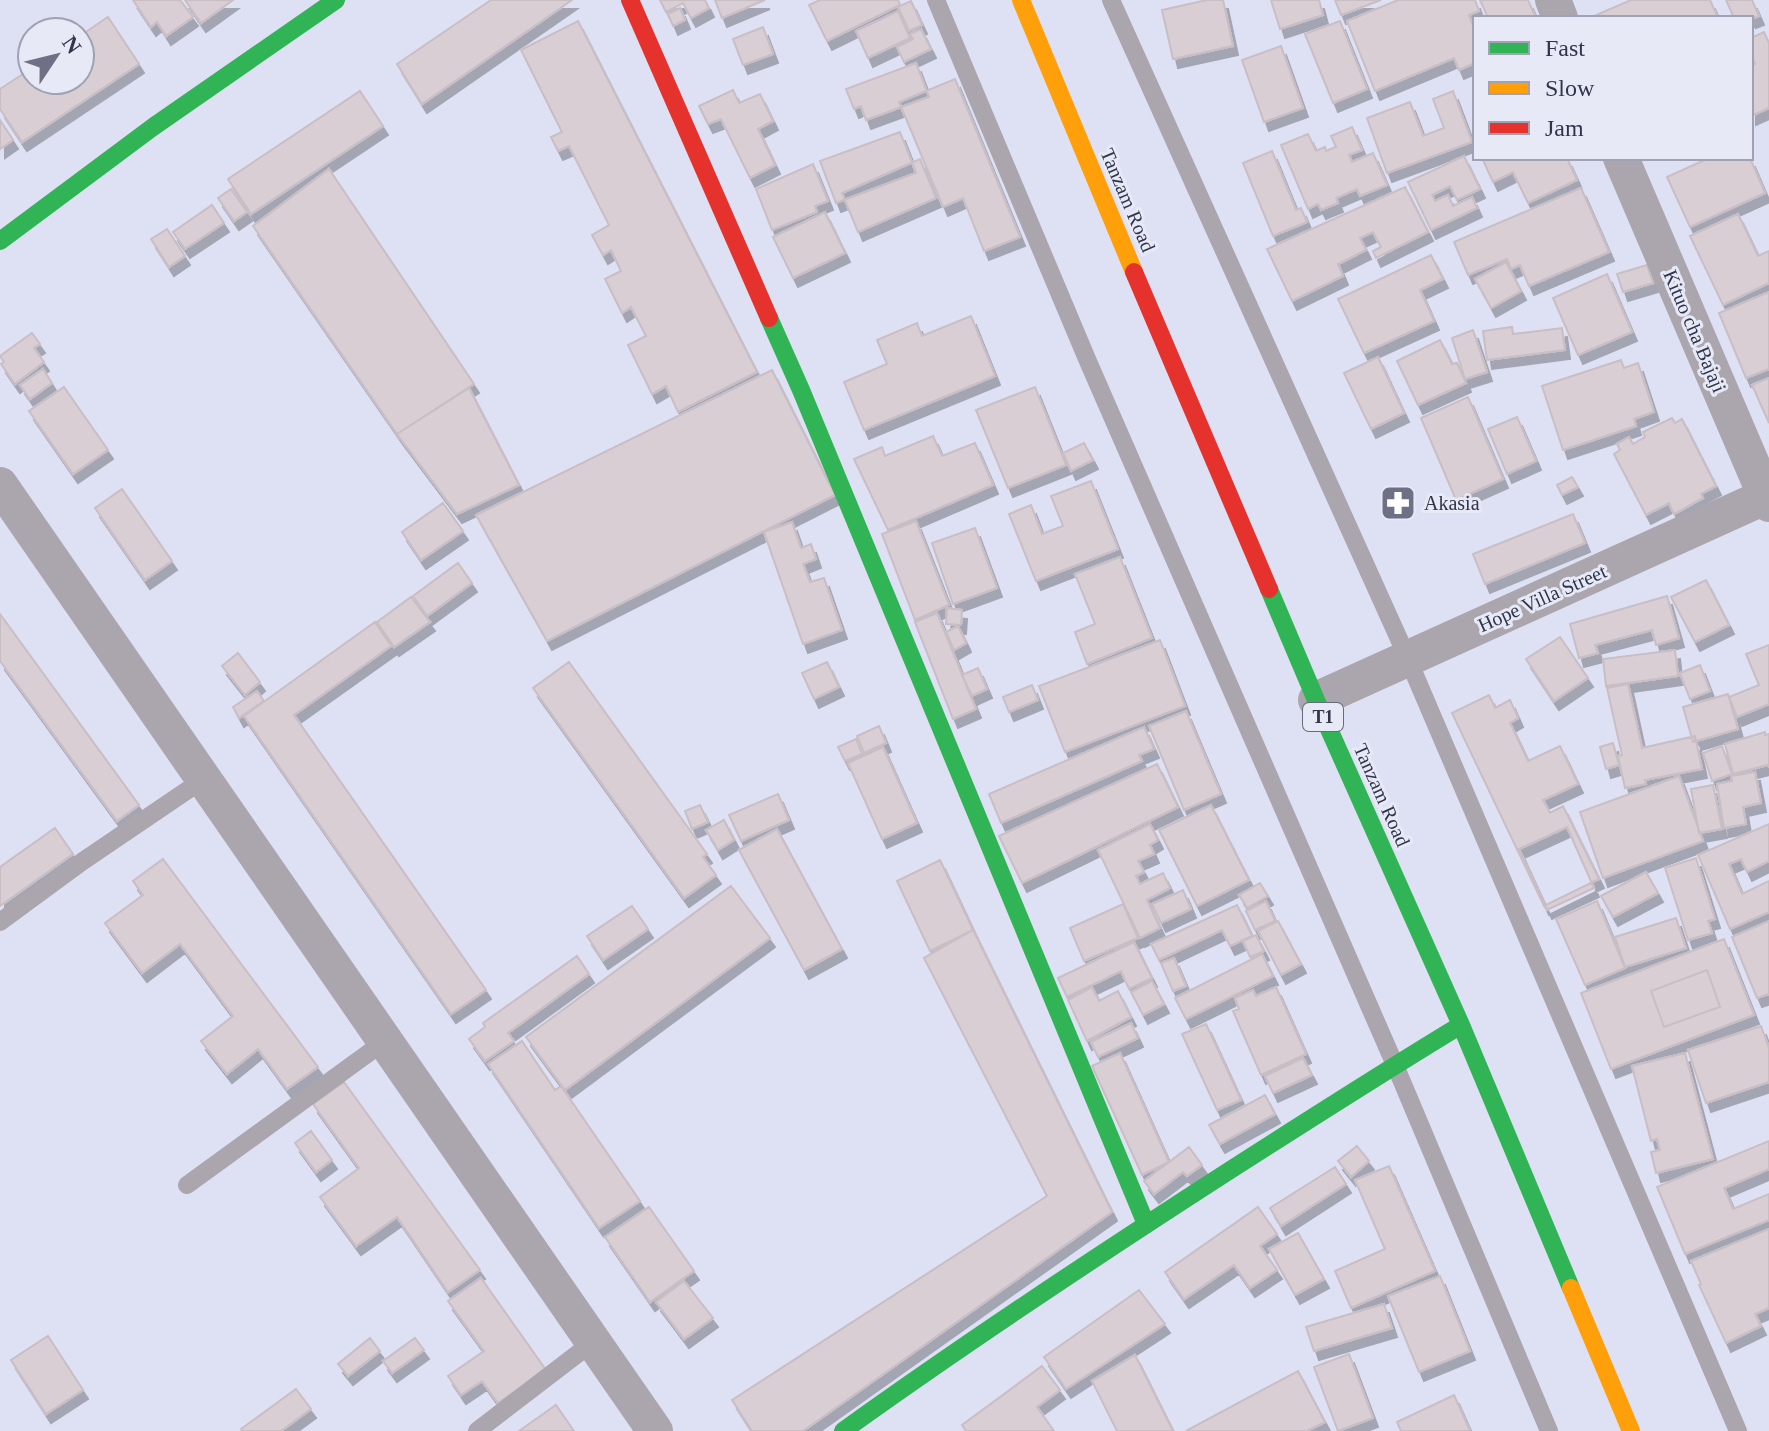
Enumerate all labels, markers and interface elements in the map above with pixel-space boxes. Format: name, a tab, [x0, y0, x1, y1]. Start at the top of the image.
north arrow	[16, 16, 96, 96]
legend	[1473, 16, 1753, 160]
text: N	[57, 31, 87, 59]
text: Fast	[1545, 35, 1585, 61]
text: Slow	[1545, 75, 1595, 101]
text: Jam	[1545, 115, 1584, 141]
street label: Tanzam Road	[1096, 145, 1160, 255]
street label: Kituo cha Bajaji	[1658, 266, 1731, 396]
pharmacy icon: Akasia	[1379, 484, 1417, 522]
place label: Akasia	[1424, 492, 1480, 514]
street label: Hope Villa Street	[1474, 560, 1610, 637]
road number: T1	[1303, 703, 1343, 731]
street label: Tanzam Road	[1350, 740, 1414, 850]

